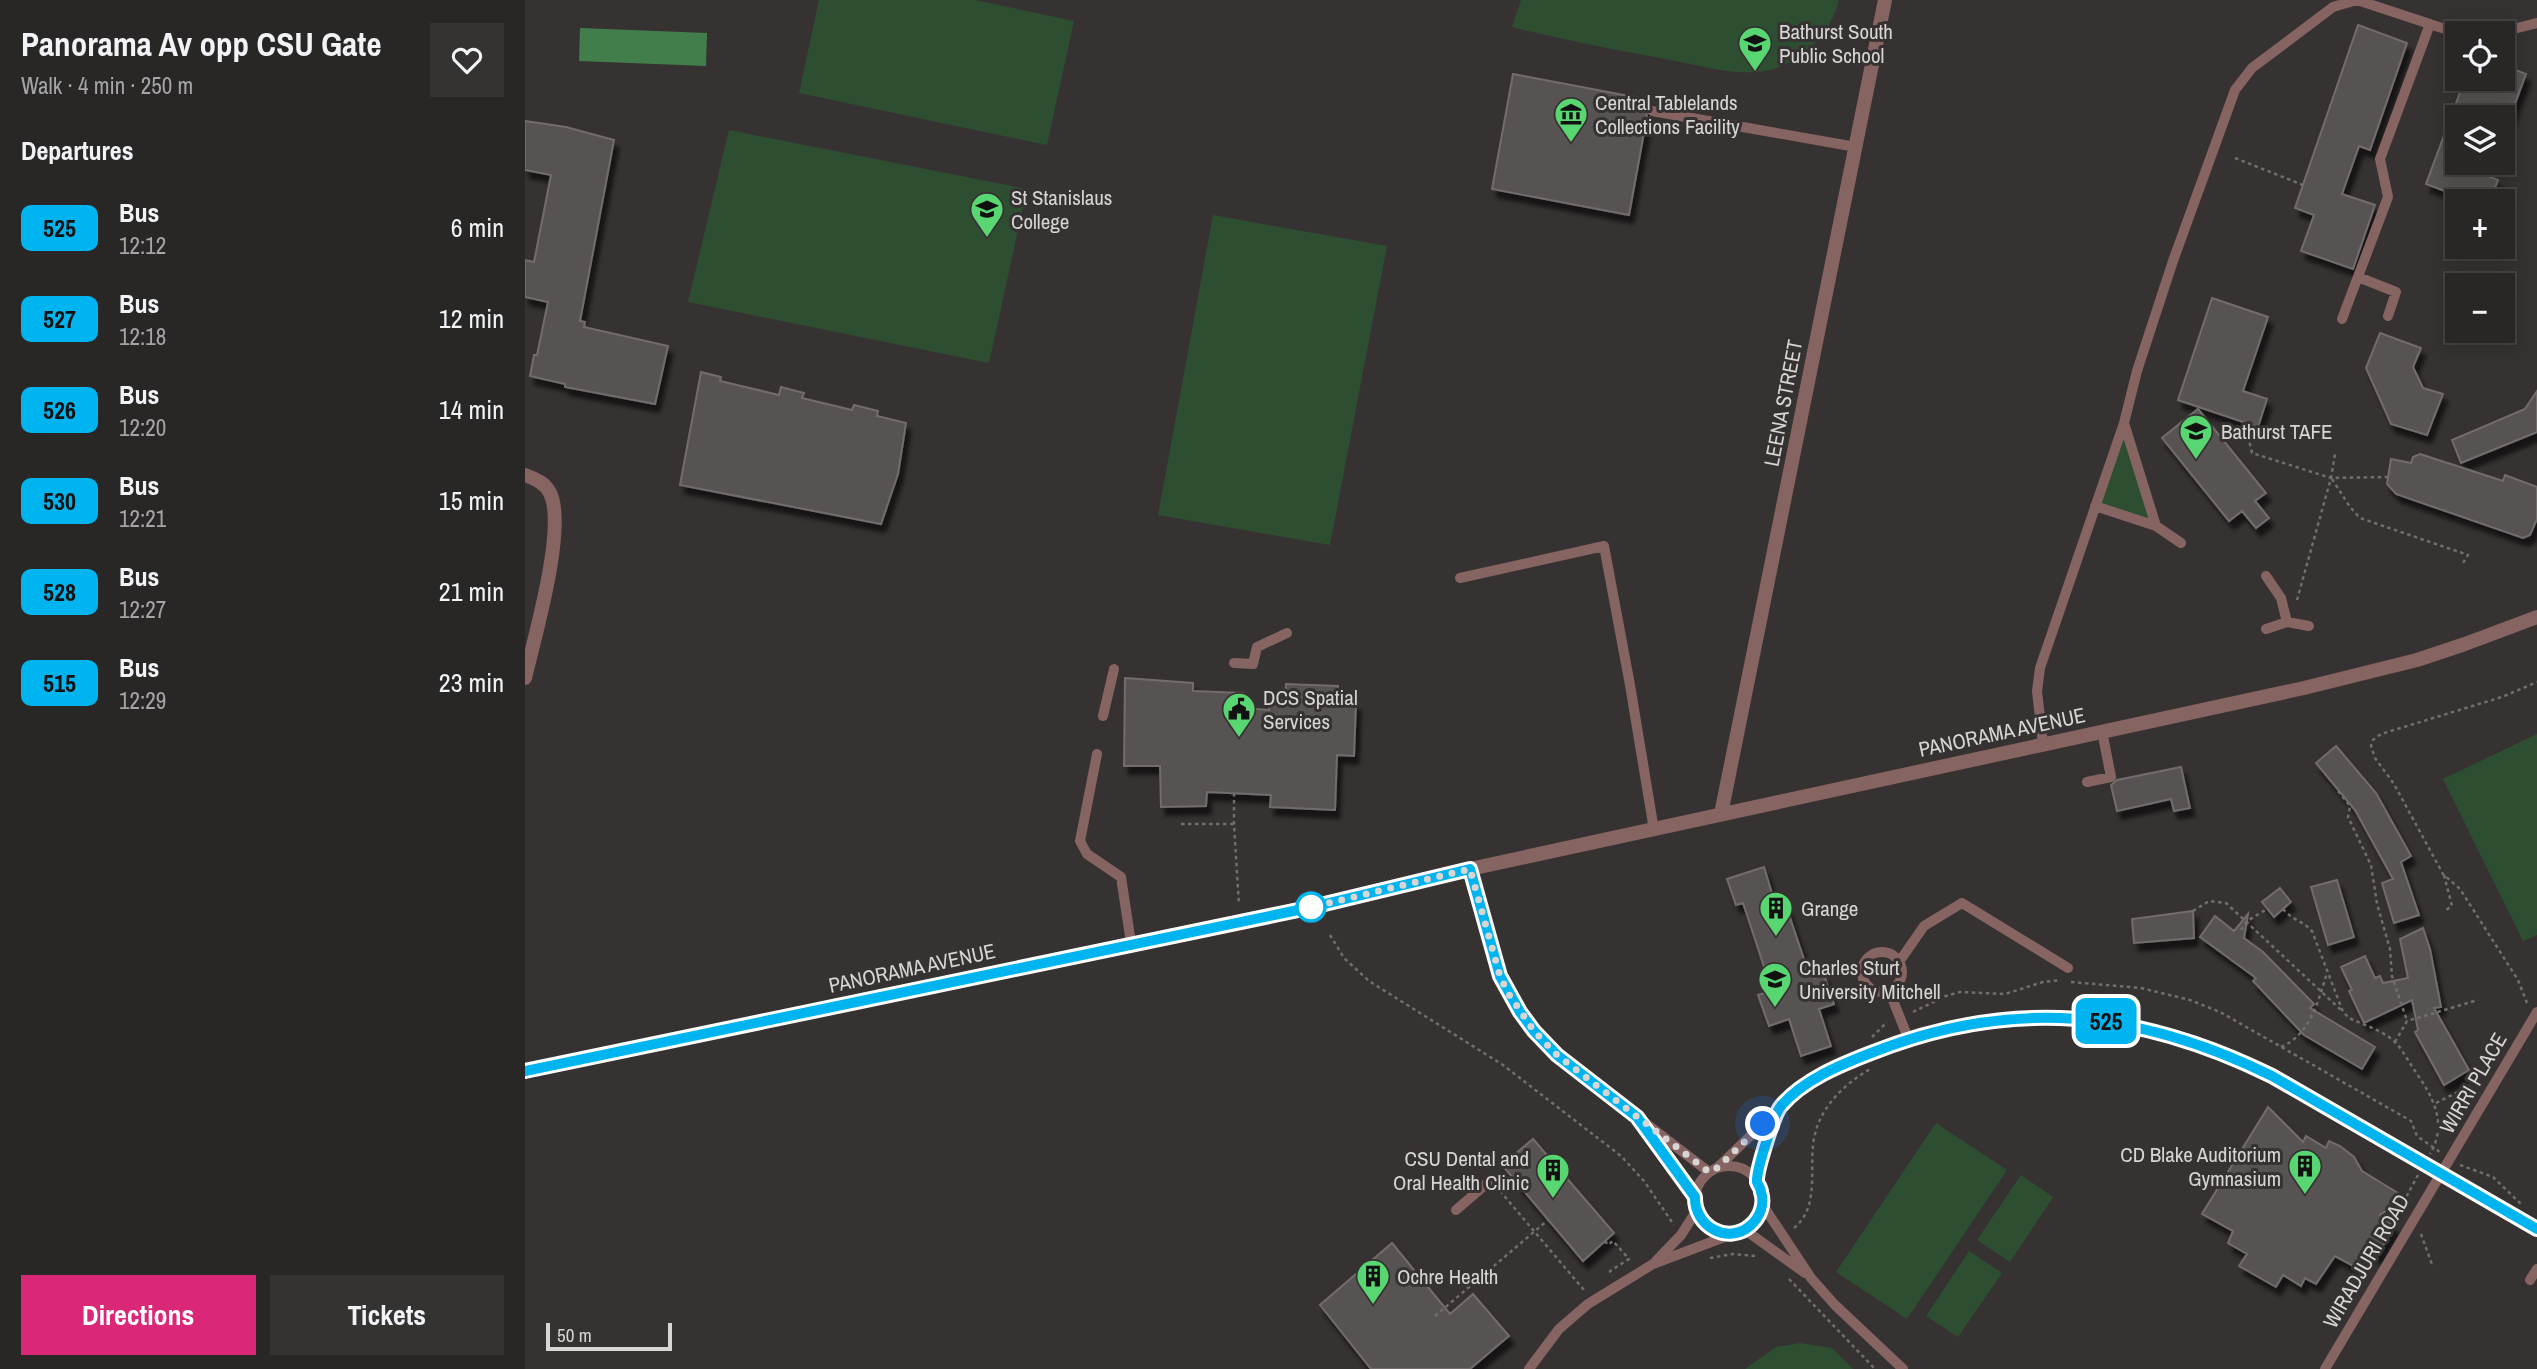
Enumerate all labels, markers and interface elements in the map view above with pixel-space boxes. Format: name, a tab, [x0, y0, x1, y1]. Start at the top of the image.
place label: Bathurst South Public School	[1779, 17, 1893, 70]
map controls	[2445, 21, 2515, 343]
button: locate	[2445, 21, 2515, 91]
text: Panorama Av opp CSU Gate	[21, 22, 381, 66]
button: heart	[430, 23, 504, 97]
school or university icon: Bathurst South Public School	[1736, 24, 1774, 73]
text: Walk · 4 min · 250 m	[21, 70, 193, 101]
place label: Central Tablelands Collections Facility	[1595, 88, 1740, 141]
museum icon: Central Tablelands Collections Facility	[1552, 95, 1590, 144]
button: layers	[2445, 105, 2515, 175]
text: Departures	[21, 133, 134, 168]
place label: St Stanislaus College	[1011, 183, 1112, 236]
button: +	[2445, 189, 2515, 259]
school or university icon: St Stanislaus College	[968, 190, 1006, 239]
text: Bus	[119, 195, 159, 230]
text: 6 min	[451, 210, 504, 245]
text: 525	[43, 212, 76, 244]
text: 12:12	[119, 230, 166, 261]
button: −	[2445, 273, 2515, 343]
text: Bus	[119, 286, 159, 321]
text: 12 min	[439, 301, 504, 336]
text: 527	[43, 303, 76, 335]
text: 12:18	[119, 321, 166, 352]
street label: LEENA STREET	[1757, 337, 1810, 469]
text: Bus	[119, 377, 159, 412]
text: 14 min	[439, 392, 504, 427]
text: 526	[43, 394, 76, 426]
text: 12:20	[119, 412, 166, 443]
school or university icon: Bathurst TAFE	[2177, 412, 2215, 461]
place label: Bathurst TAFE	[2221, 417, 2332, 446]
text: Bus	[119, 468, 159, 503]
text: 15 min	[439, 483, 504, 518]
text: 530	[43, 485, 76, 517]
text: 12:21	[119, 503, 166, 534]
text: Bus	[119, 559, 159, 594]
text: 21 min	[439, 574, 504, 609]
text: 528	[43, 576, 76, 608]
text: 12:27	[119, 594, 166, 625]
text: Bus	[119, 650, 159, 685]
text: 23 min	[439, 665, 504, 700]
text: 515	[43, 667, 76, 699]
place label: DCS Spatial Services	[1263, 683, 1358, 736]
text: 12:29	[119, 685, 166, 716]
public building icon: DCS Spatial Services	[1220, 690, 1258, 739]
street label: PANORAMA AVENUE	[1916, 700, 2088, 764]
building icon: Grange	[1757, 889, 1795, 938]
unlabelled marker	[1296, 892, 1326, 922]
place label: Grange	[1801, 894, 1858, 923]
street label: PANORAMA AVENUE	[826, 936, 998, 1000]
place label: Charles Sturt University Mitchell	[1799, 953, 1941, 1006]
school or university icon: Charles Sturt University Mitchell	[1756, 960, 1794, 1009]
line badge: 525	[2066, 998, 2146, 1044]
text: 525	[2090, 1005, 2122, 1037]
street label: WIRRI PLACE	[2432, 1027, 2514, 1139]
your location	[1745, 1106, 1780, 1141]
place label: CD Blake Auditorium Gymnasium	[2120, 1140, 2281, 1193]
place label: CSU Dental and Oral Health Clinic	[1393, 1144, 1529, 1197]
building icon: CD Blake Auditorium Gymnasium	[2286, 1147, 2324, 1196]
building icon: CSU Dental and Oral Health Clinic	[1534, 1151, 1572, 1200]
street label: WIRADJURI ROAD	[2316, 1189, 2416, 1333]
building icon: Ochre Health	[1354, 1257, 1392, 1306]
place label: Ochre Health	[1397, 1262, 1498, 1291]
button: Directions	[21, 1275, 256, 1355]
button: Tickets	[270, 1275, 504, 1355]
scale bar	[546, 1320, 672, 1352]
text: 50 m	[557, 1322, 592, 1348]

